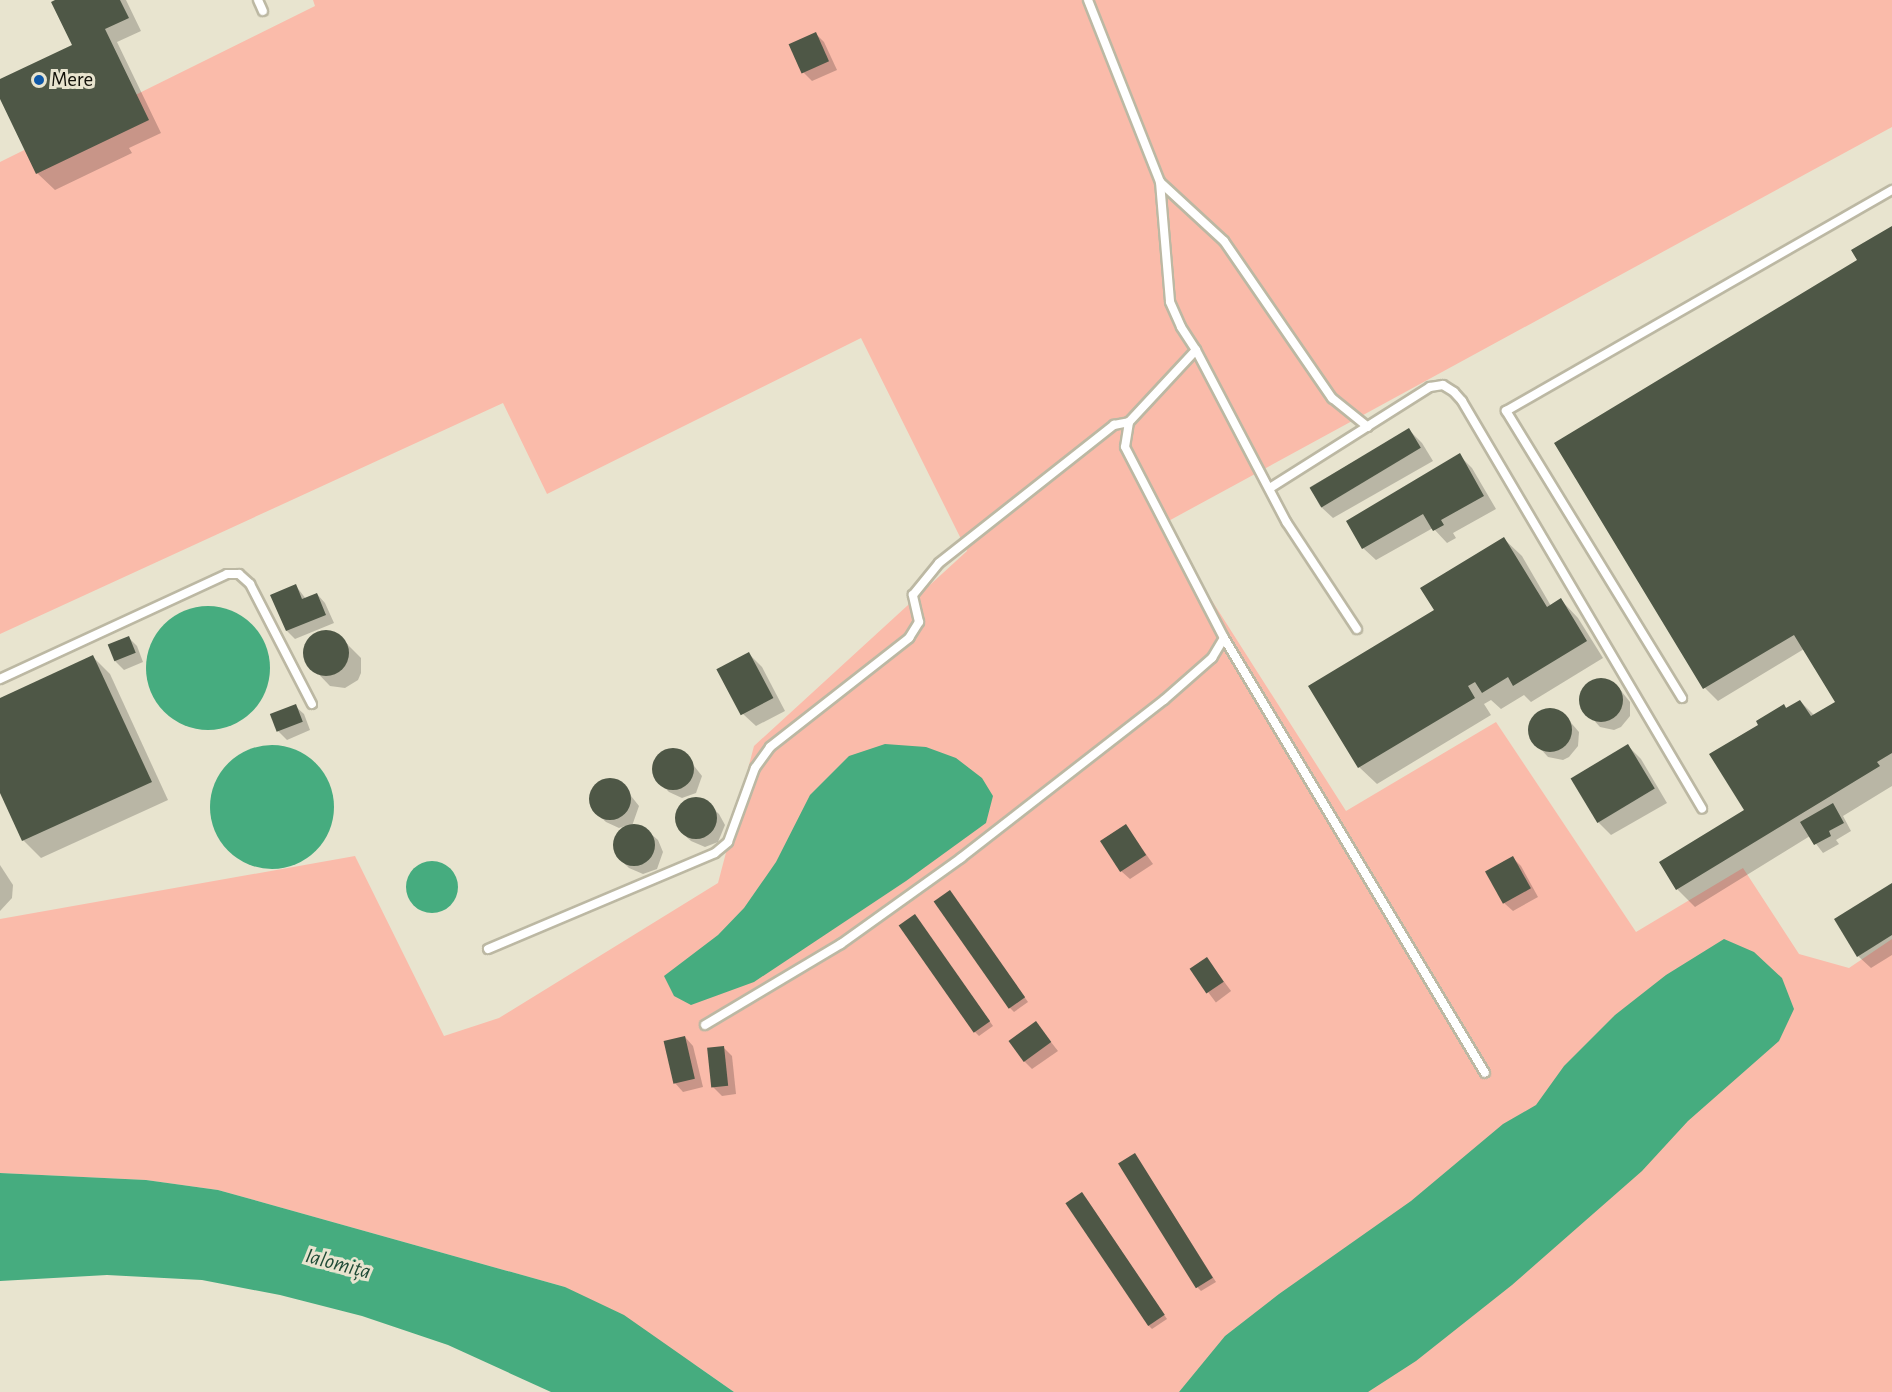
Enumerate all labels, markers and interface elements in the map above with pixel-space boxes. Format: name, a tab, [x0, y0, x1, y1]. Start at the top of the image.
place label: Mere	[51, 67, 93, 93]
marker: Mere	[32, 73, 46, 87]
water label: Ialomița	[302, 1243, 374, 1285]

